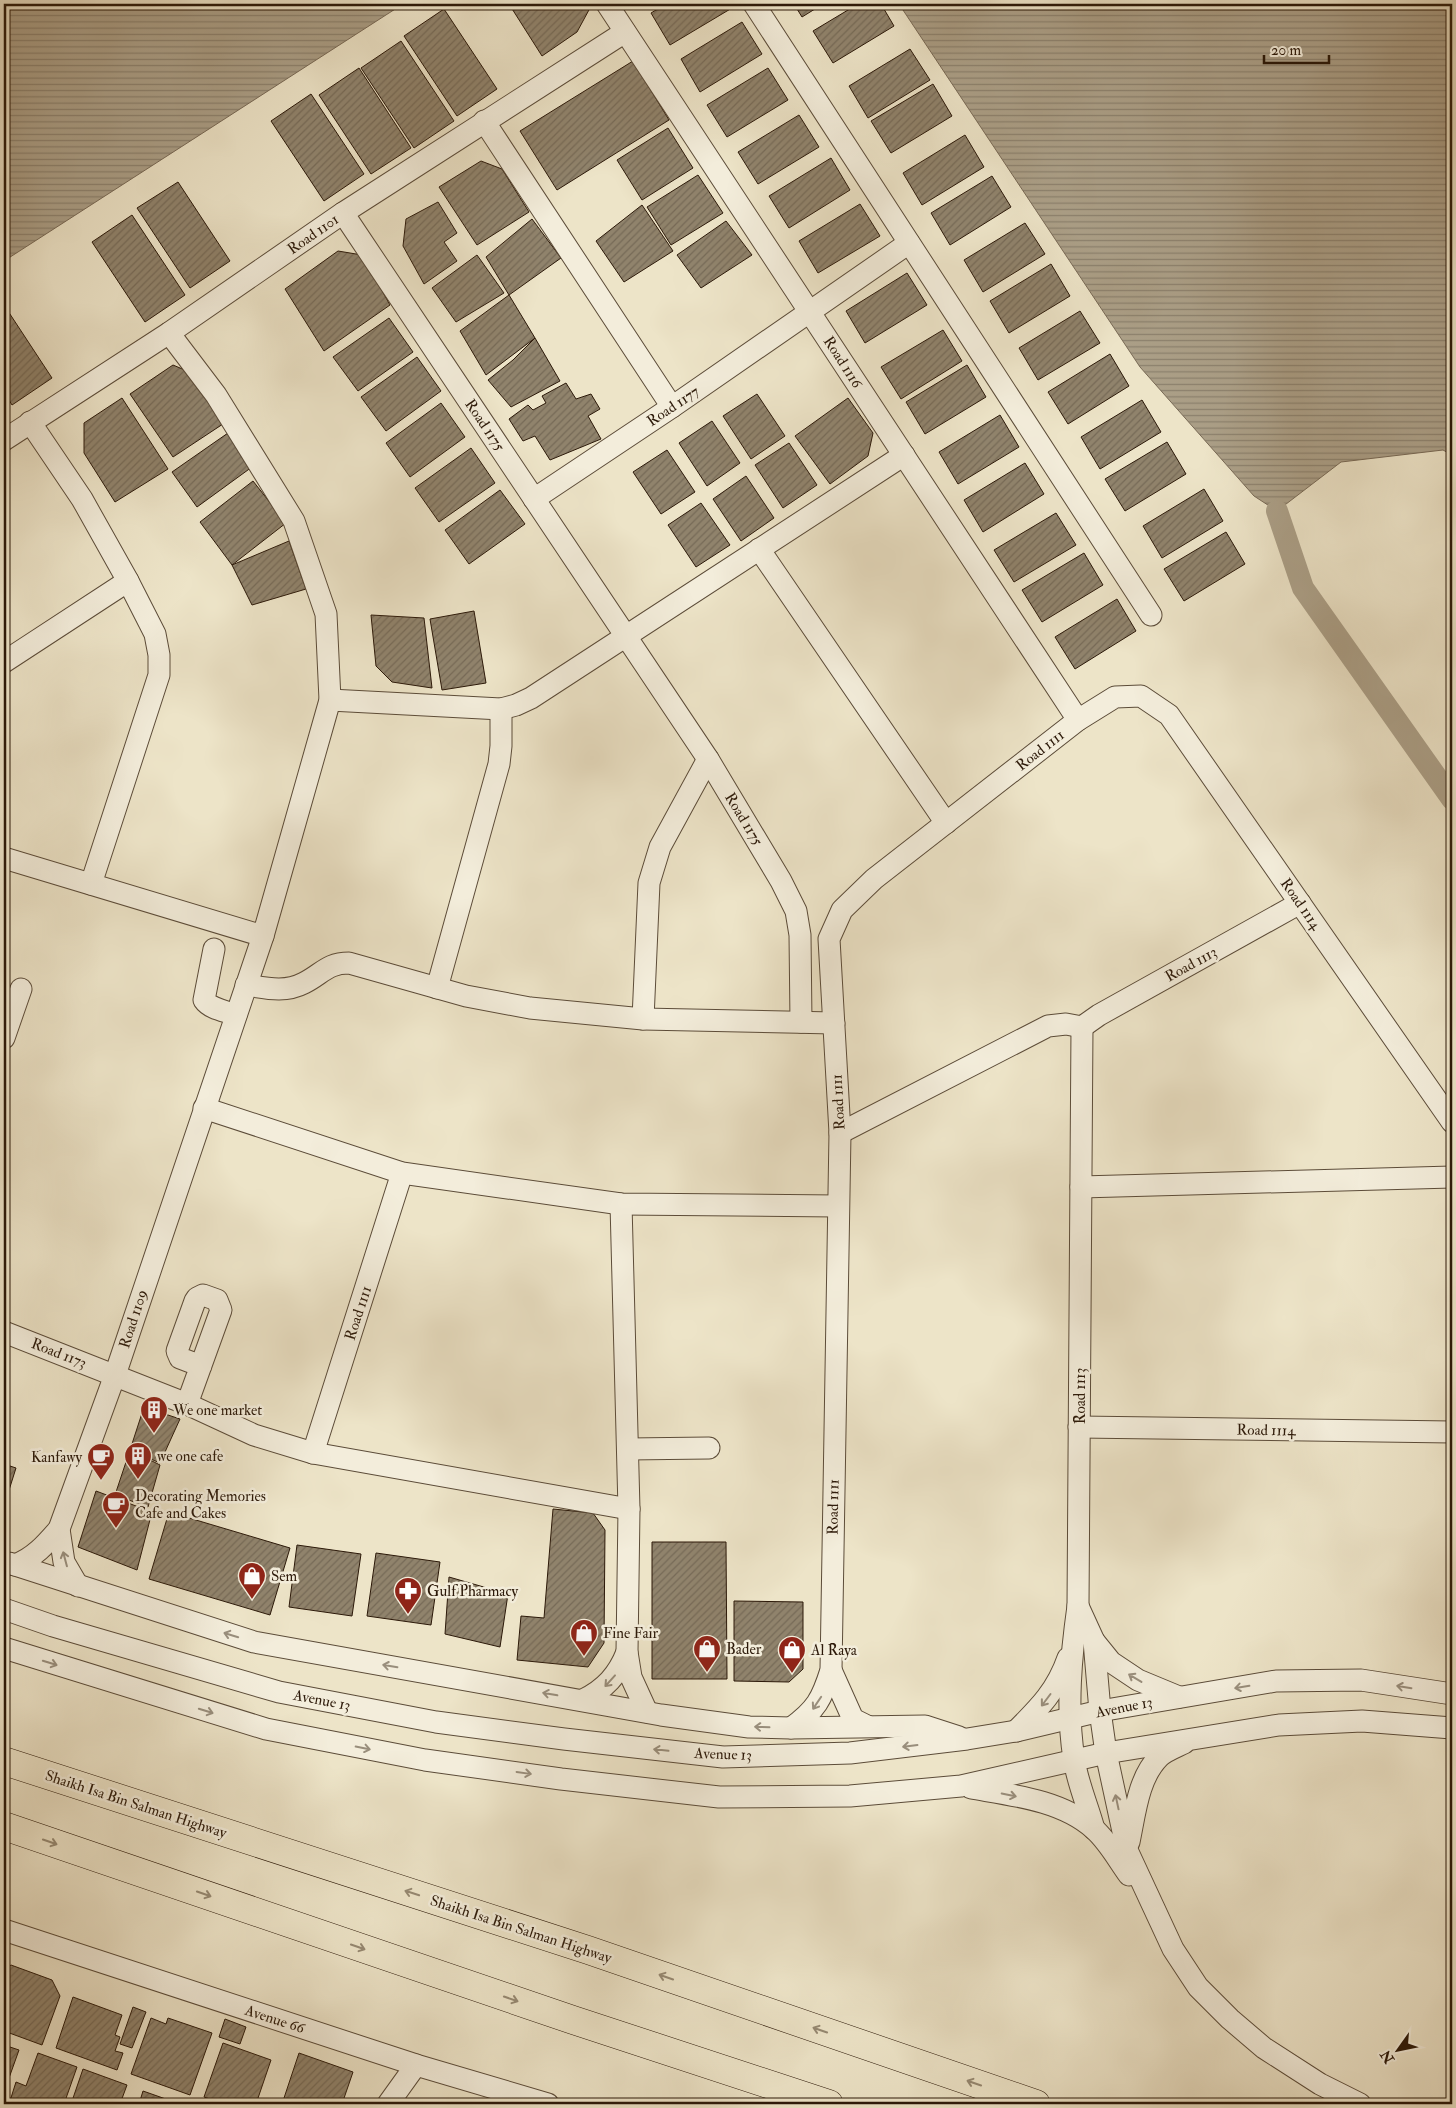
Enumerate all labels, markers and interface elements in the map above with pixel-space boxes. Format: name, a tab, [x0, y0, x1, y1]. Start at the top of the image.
scale bar	[1264, 32, 1328, 64]
text: 20 m	[1271, 41, 1301, 60]
street label: Road 1101	[284, 210, 343, 259]
street label: Road 1116	[819, 333, 867, 393]
street label: Road 1177	[644, 382, 703, 431]
street label: Road 1175	[460, 396, 509, 455]
street label: Road 1111	[1012, 726, 1068, 775]
street label: Road 1175	[720, 789, 767, 850]
street label: Road 1114	[1276, 875, 1326, 935]
street label: Road 1113	[1162, 942, 1220, 986]
street label: Road 1111	[828, 1074, 849, 1130]
street label: Road 1111	[341, 1284, 376, 1343]
street label: Road 1109	[115, 1287, 152, 1351]
street label: Road 1173	[28, 1334, 89, 1373]
street label: Road 1113	[1071, 1368, 1090, 1424]
building icon: We one market	[139, 1395, 169, 1434]
place label: We one market	[172, 1401, 262, 1420]
street label: Road 1114	[1236, 1420, 1296, 1441]
building icon: we one cafe	[123, 1441, 153, 1480]
cafe icon: Kanfawy	[86, 1442, 116, 1481]
place label: we one cafe	[157, 1447, 223, 1466]
place label: Kanfawy	[31, 1448, 82, 1467]
street label: Road 1111	[824, 1479, 843, 1535]
place label: Decorating Memories Cafe and Cakes	[135, 1487, 266, 1523]
cafe icon: Decorating Memories Cafe and Cakes	[101, 1490, 131, 1529]
one-way arrow	[59, 1551, 69, 1567]
shop icon: Sem	[237, 1561, 267, 1600]
place label: Sem	[271, 1567, 298, 1586]
pharmacy icon: Gulf Pharmacy	[393, 1576, 423, 1615]
place label: Gulf Pharmacy	[427, 1582, 518, 1601]
shop icon: Fine Fair	[569, 1618, 599, 1657]
place label: Fine Fair	[603, 1624, 659, 1643]
one-way arrow	[223, 1630, 239, 1640]
shop icon: Bader	[692, 1634, 722, 1673]
shop icon: Al Raya	[777, 1635, 807, 1674]
place label: Bader	[726, 1640, 762, 1659]
place label: Al Raya	[810, 1641, 858, 1660]
one-way arrow	[42, 1659, 58, 1669]
one-way arrow	[383, 1660, 399, 1670]
one-way arrow	[1128, 1672, 1142, 1682]
one-way arrow	[604, 1674, 616, 1687]
one-way arrow	[1396, 1681, 1412, 1691]
one-way arrow	[1235, 1682, 1251, 1692]
street label: Avenue 13	[291, 1685, 352, 1715]
one-way arrow	[543, 1689, 559, 1699]
one-way arrow	[1041, 1693, 1051, 1707]
street label: Avenue 13	[1093, 1693, 1154, 1723]
one-way arrow	[812, 1696, 822, 1710]
one-way arrow	[197, 1706, 213, 1716]
one-way arrow	[755, 1723, 771, 1732]
one-way arrow	[903, 1741, 919, 1751]
one-way arrow	[355, 1744, 371, 1753]
street label: Avenue 13	[693, 1744, 752, 1765]
one-way arrow	[654, 1745, 670, 1755]
street label: Shaikh Isa Bin Salman Highway	[43, 1766, 229, 1843]
one-way arrow	[516, 1769, 532, 1779]
one-way arrow	[1000, 1791, 1016, 1800]
one-way arrow	[1112, 1795, 1121, 1811]
one-way arrow	[42, 1838, 57, 1847]
one-way arrow	[405, 1888, 421, 1897]
one-way arrow	[195, 1890, 211, 1899]
street label: Shaikh Isa Bin Salman Highway	[428, 1891, 614, 1968]
one-way arrow	[349, 1942, 365, 1952]
one-way arrow	[659, 1972, 675, 1981]
one-way arrow	[503, 1995, 519, 2004]
street label: Avenue 66	[242, 2001, 308, 2038]
one-way arrow	[813, 2025, 828, 2034]
north arrow	[1374, 2026, 1424, 2076]
text: N	[1377, 2047, 1399, 2068]
one-way arrow	[966, 2078, 982, 2087]

